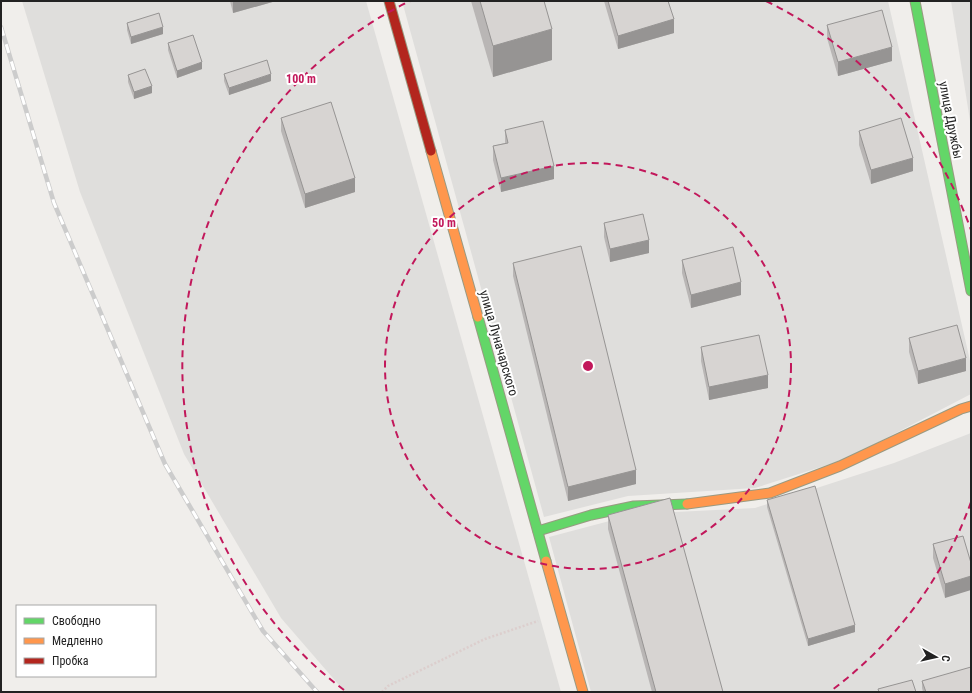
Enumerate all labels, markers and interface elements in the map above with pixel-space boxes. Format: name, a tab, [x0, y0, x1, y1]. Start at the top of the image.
text: 100 m	[286, 72, 316, 86]
street label: улица Дружбы	[936, 80, 966, 160]
text: 50 m	[432, 216, 456, 230]
street label: улица Луначарского	[477, 288, 521, 398]
centre of rings	[581, 359, 595, 373]
legend	[16, 605, 156, 677]
text: Свободно	[52, 614, 101, 628]
text: Медленно	[52, 634, 103, 648]
north arrow	[916, 637, 956, 677]
text: Пробка	[52, 654, 89, 668]
text: С	[939, 654, 952, 662]

